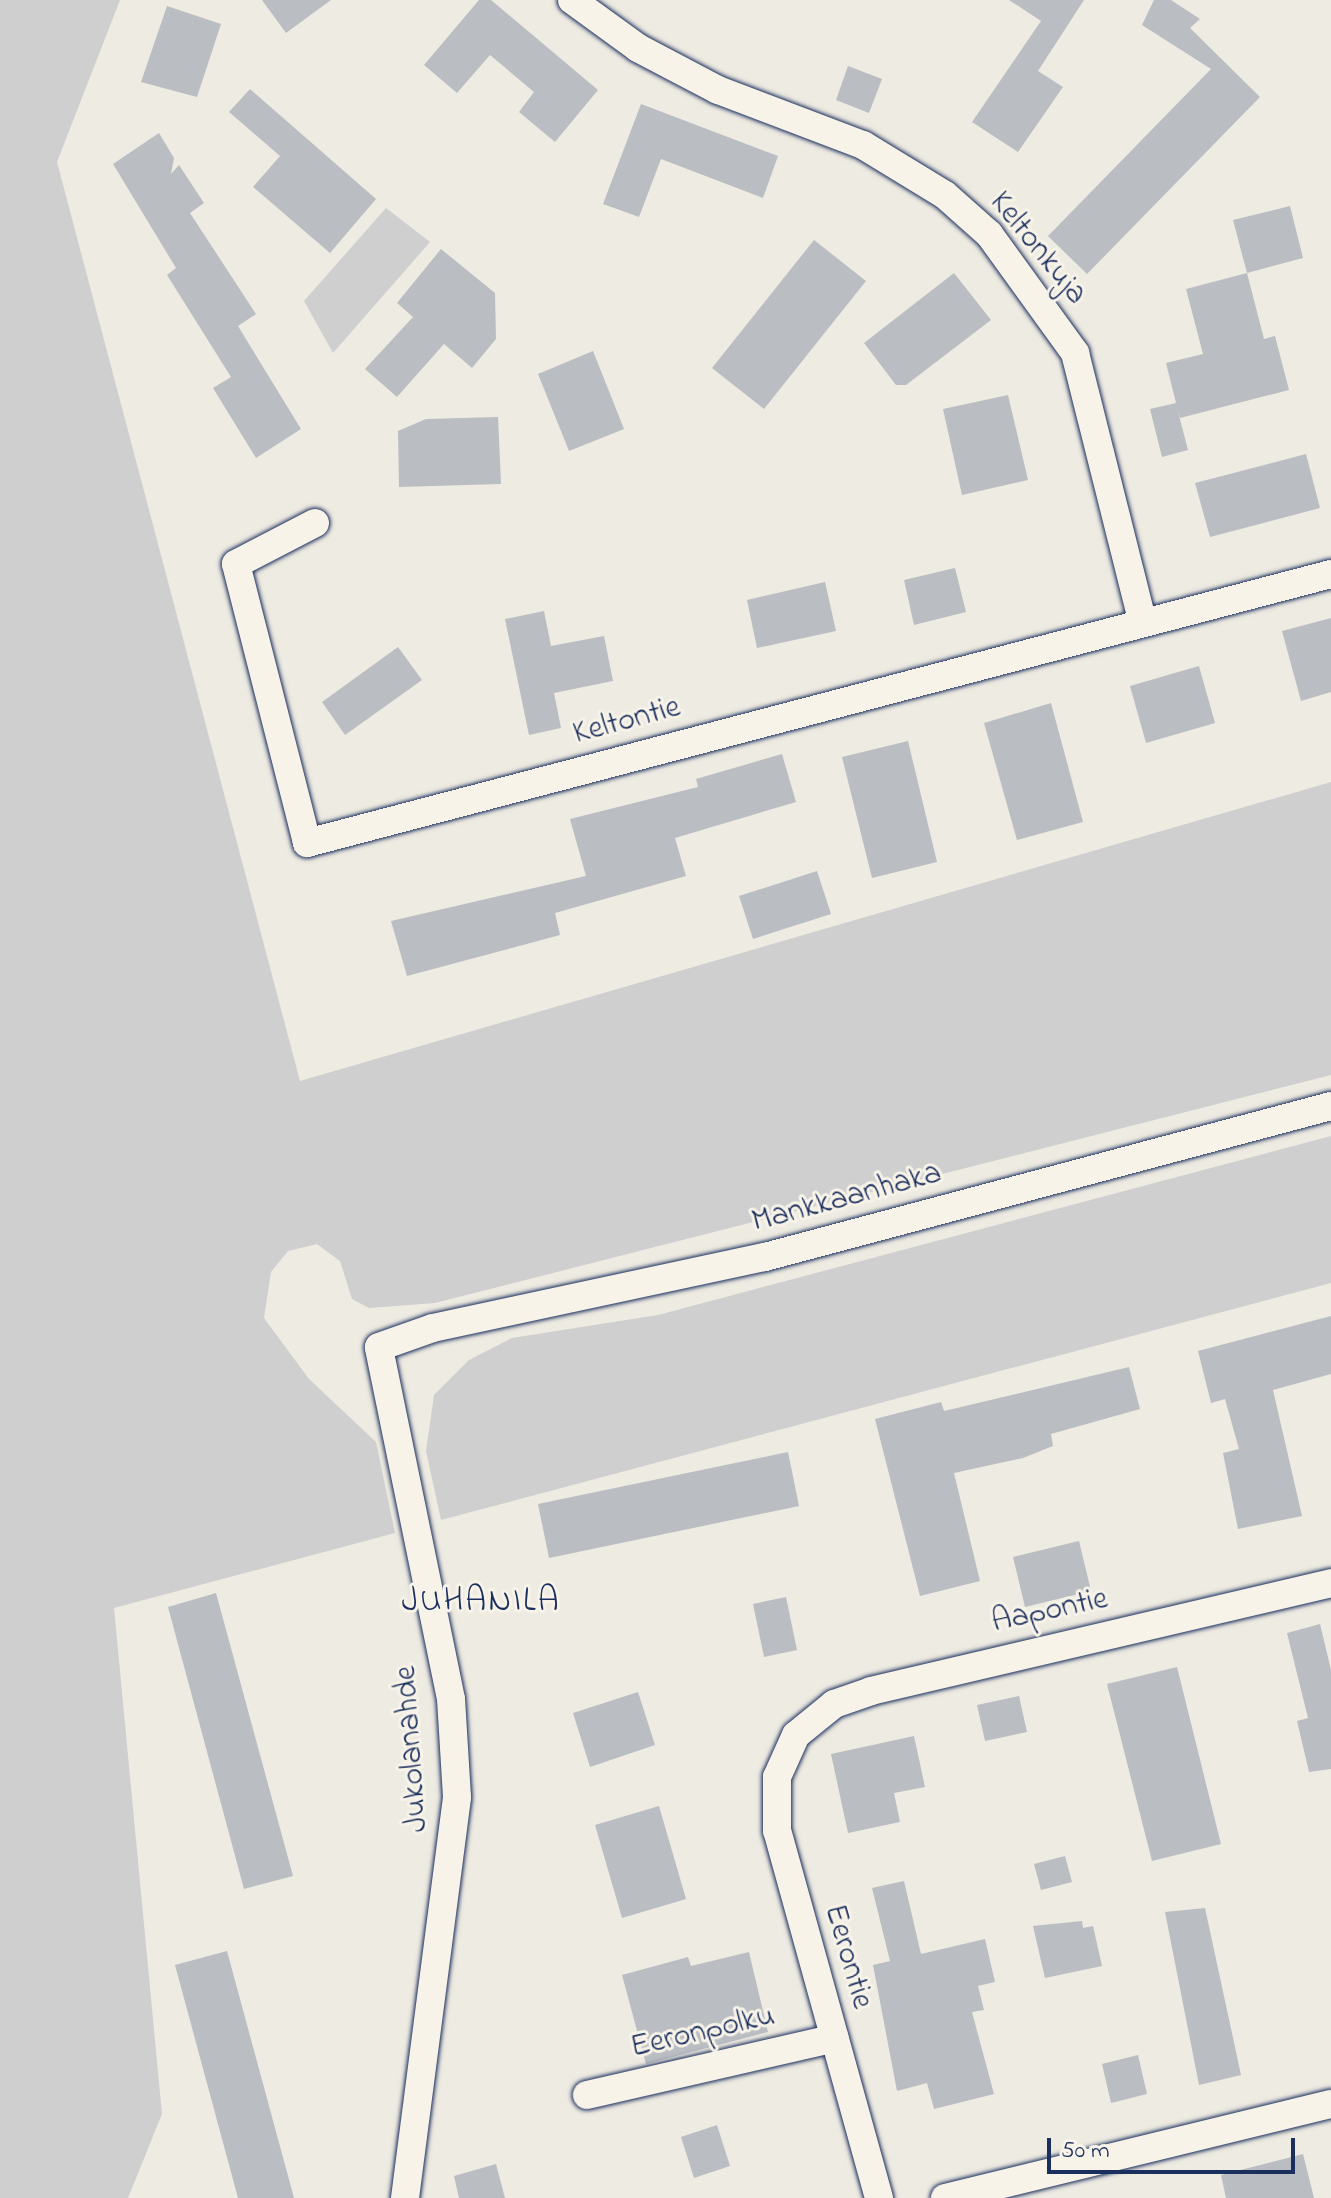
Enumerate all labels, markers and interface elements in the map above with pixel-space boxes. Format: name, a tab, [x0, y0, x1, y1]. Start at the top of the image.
street label: Keltonkuja	[980, 185, 1094, 313]
street label: Keltontie	[569, 689, 685, 755]
street label: Mankkaanhaka	[748, 1155, 946, 1243]
street label: Aapontie	[988, 1581, 1112, 1643]
district label: JUHANILA	[401, 1583, 561, 1623]
street label: Jukolanahde	[388, 1664, 438, 1834]
street label: Eerontie	[814, 1900, 880, 2014]
street label: Eeronpolku	[627, 1998, 779, 2068]
scale bar	[1051, 2122, 1299, 2172]
text: 50 m	[1061, 2134, 1110, 2169]

